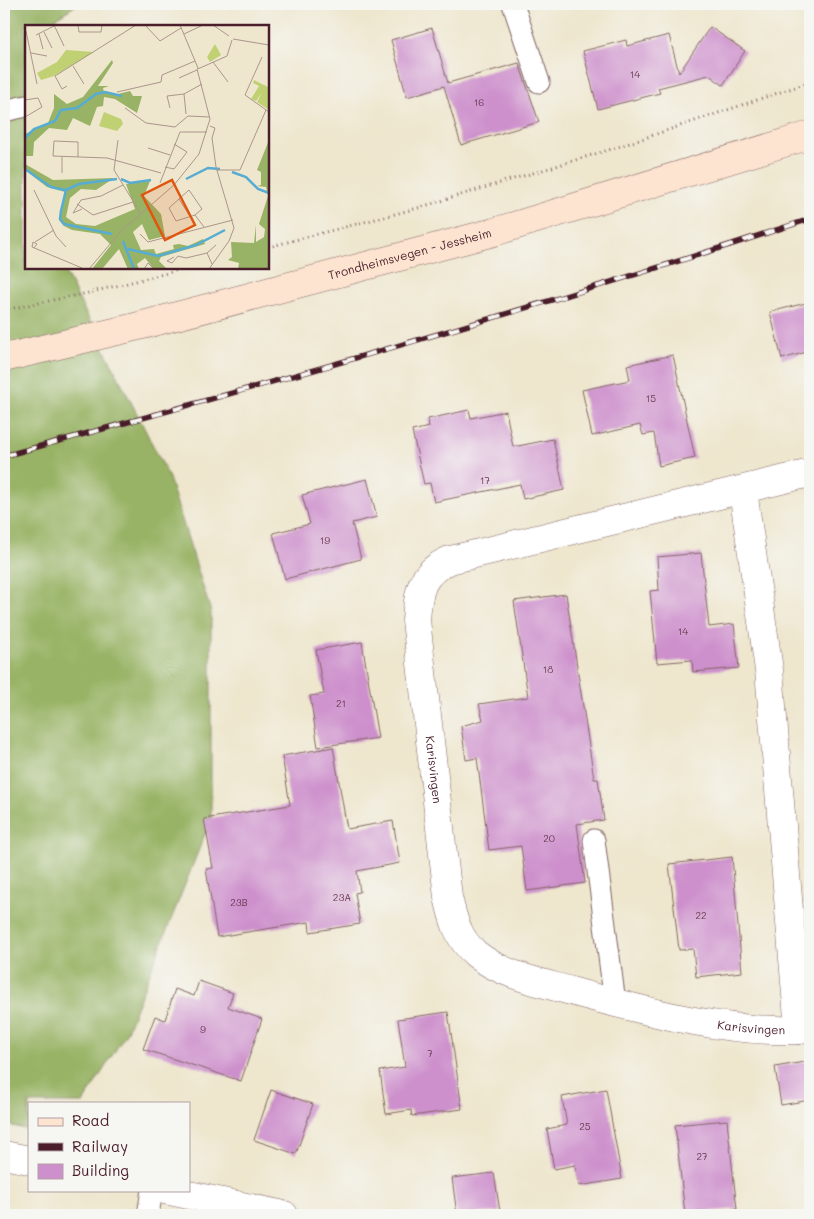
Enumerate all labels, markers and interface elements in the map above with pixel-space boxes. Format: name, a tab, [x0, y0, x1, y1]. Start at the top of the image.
inset map	[25, 25, 269, 269]
house number: 14	[630, 67, 640, 81]
house number: 16	[474, 95, 484, 109]
street label: Trondheimsvegen - Jessheim	[326, 224, 493, 283]
house number: 15	[646, 391, 656, 405]
house number: 17	[480, 473, 490, 487]
house number: 19	[320, 533, 330, 547]
house number: 14	[678, 624, 688, 638]
house number: 18	[543, 662, 553, 676]
house number: 21	[336, 696, 346, 710]
street label: Karisvingen	[422, 735, 446, 804]
house number: 20	[543, 831, 555, 845]
house number: 23A	[333, 890, 351, 904]
house number: 23B	[230, 895, 248, 909]
house number: 22	[695, 908, 707, 922]
street label: Karisvingen	[716, 1016, 785, 1037]
house number: 9	[200, 1022, 206, 1036]
house number: 7	[427, 1046, 433, 1060]
legend	[28, 1102, 190, 1192]
text: Road	[72, 1110, 109, 1130]
house number: 25	[579, 1119, 591, 1133]
text: Railway	[72, 1136, 128, 1156]
house number: 27	[696, 1149, 708, 1163]
text: Building	[72, 1160, 129, 1180]

